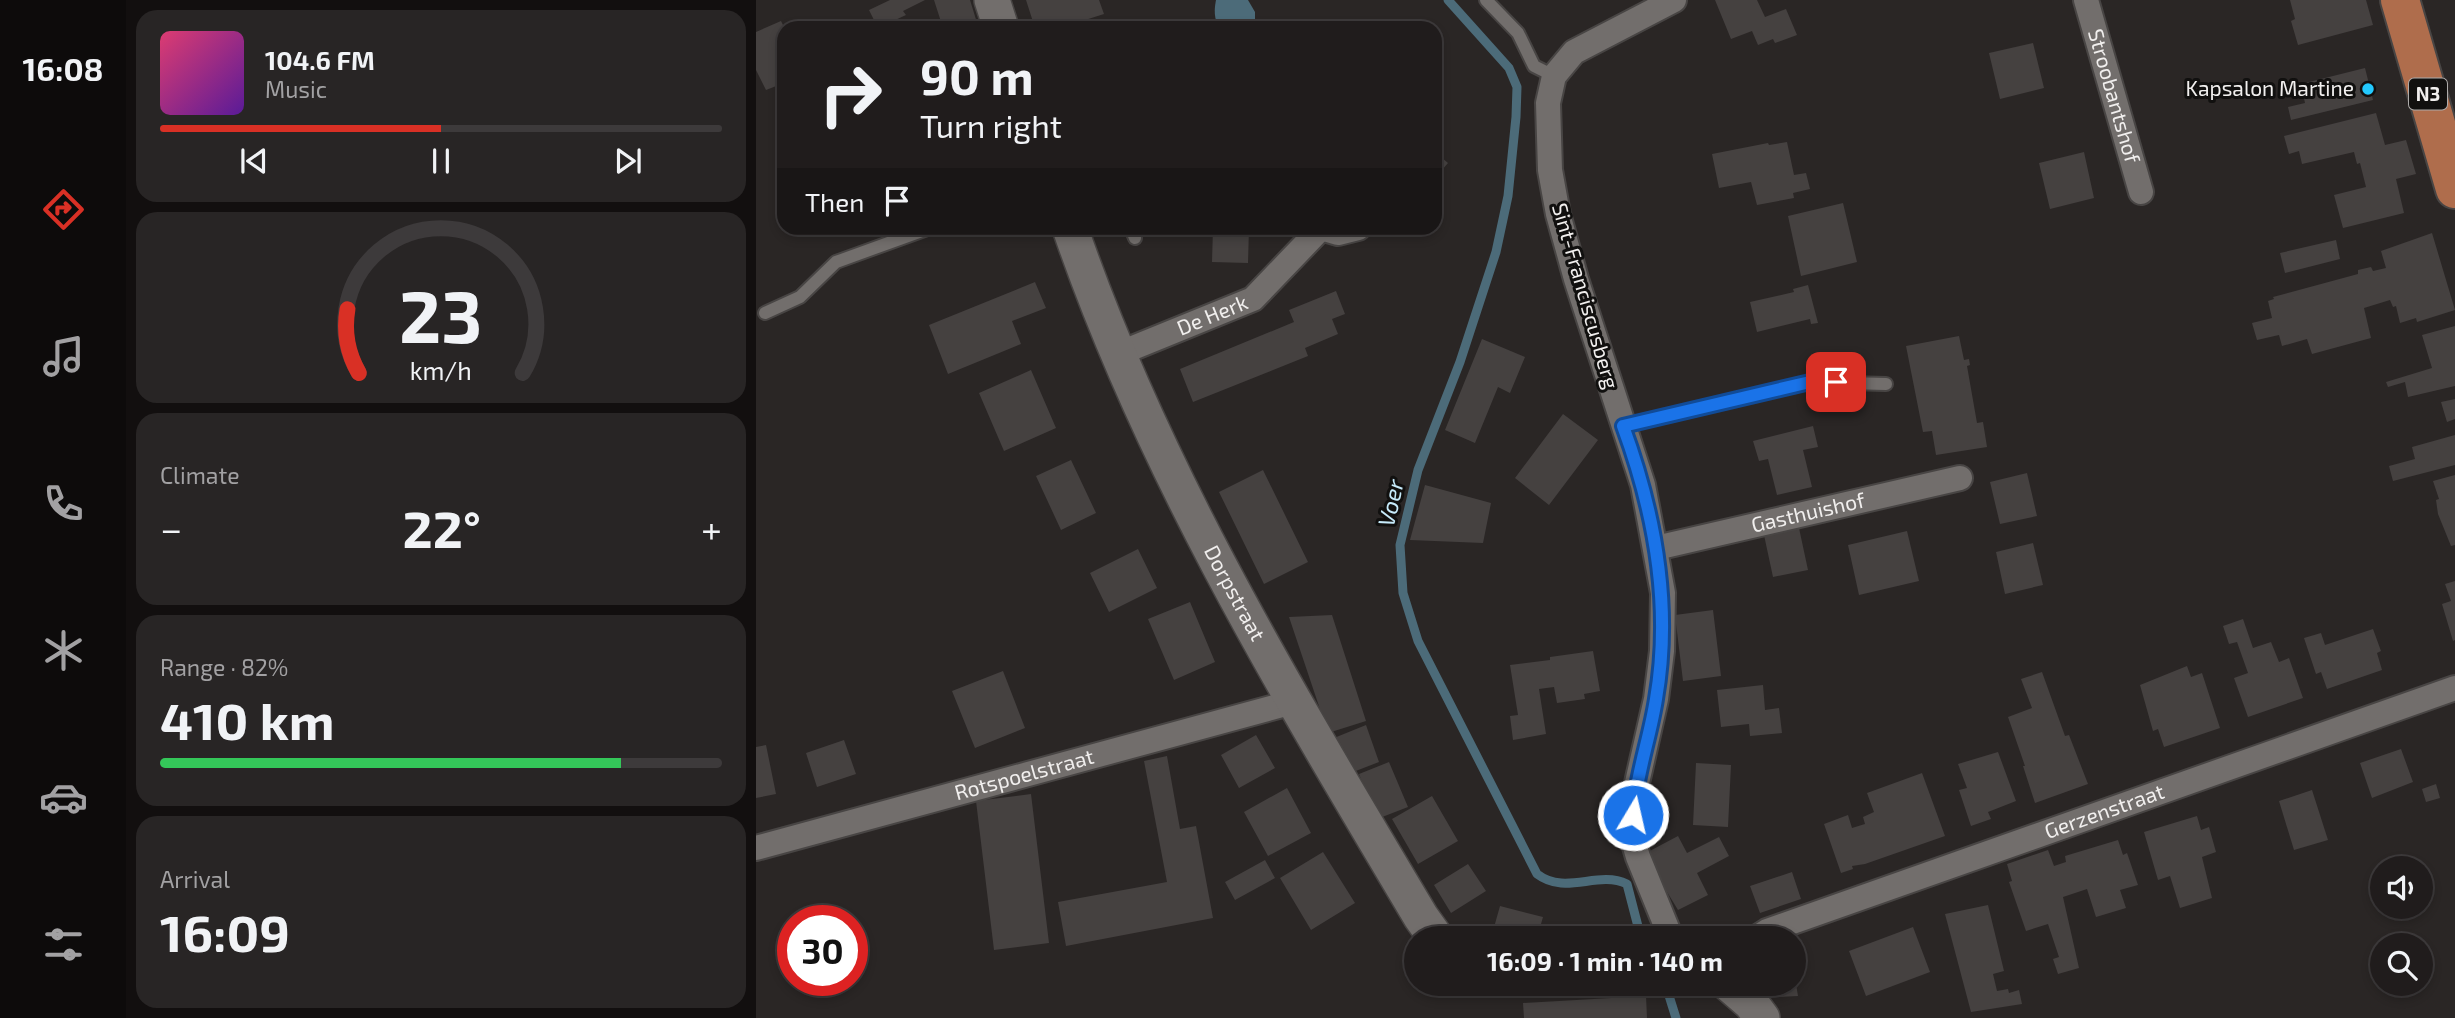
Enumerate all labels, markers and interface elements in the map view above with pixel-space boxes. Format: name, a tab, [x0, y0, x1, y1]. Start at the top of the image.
street label: Stroobantshof	[2084, 26, 2146, 167]
text: 104.6 FM	[265, 44, 375, 75]
text: 90 m	[920, 46, 1034, 105]
text: 16:08	[22, 49, 104, 87]
icon: right	[805, 49, 896, 140]
text: Music	[265, 75, 327, 103]
place label: Kapsalon Martine	[2186, 75, 2354, 100]
road number: N3	[2409, 78, 2447, 110]
marker: Kapsalon Martine	[2360, 81, 2376, 97]
text: Turn right	[920, 106, 1062, 144]
icon: previous	[235, 142, 273, 180]
icon: pause	[422, 142, 460, 180]
icon: next	[609, 142, 647, 180]
icon: arrive	[878, 182, 916, 220]
icon: directions	[39, 185, 88, 234]
text: Then	[805, 186, 864, 217]
street label: Sint-Franciscusberg	[1548, 200, 1625, 392]
text: 23	[399, 271, 483, 359]
street label: De Herk	[1173, 288, 1251, 340]
icon: music	[39, 332, 88, 381]
pin	[1806, 352, 1866, 412]
text: km/h	[410, 355, 472, 385]
icon: arrive	[1817, 363, 1855, 401]
text: Climate	[160, 461, 240, 489]
water label: Voer	[1371, 476, 1409, 529]
icon: phone	[39, 479, 88, 528]
street label: Gasthuishof	[1749, 486, 1868, 537]
text: 22°	[402, 496, 481, 558]
text: −	[160, 505, 182, 551]
text: +	[701, 505, 722, 551]
street label: Dorpstraat	[1200, 541, 1271, 645]
icon: climate	[39, 626, 88, 675]
text: Range · 82%	[160, 653, 288, 681]
text: 410 km	[160, 688, 335, 750]
street label: Rotspoelstraat	[951, 743, 1096, 804]
icon: car	[39, 773, 88, 822]
position arrow	[1596, 778, 1670, 852]
street label: Gerzenstraat	[2041, 778, 2167, 843]
map controls	[2370, 856, 2433, 996]
button: sound	[2370, 856, 2433, 919]
text: Arrival	[160, 865, 230, 893]
text: 16:09	[160, 900, 290, 962]
speed limit sign: 30	[777, 905, 868, 996]
icon: filters	[39, 920, 88, 969]
button: search	[2370, 933, 2433, 996]
text: 16:09 · 1 min · 140 m	[1487, 945, 1723, 976]

